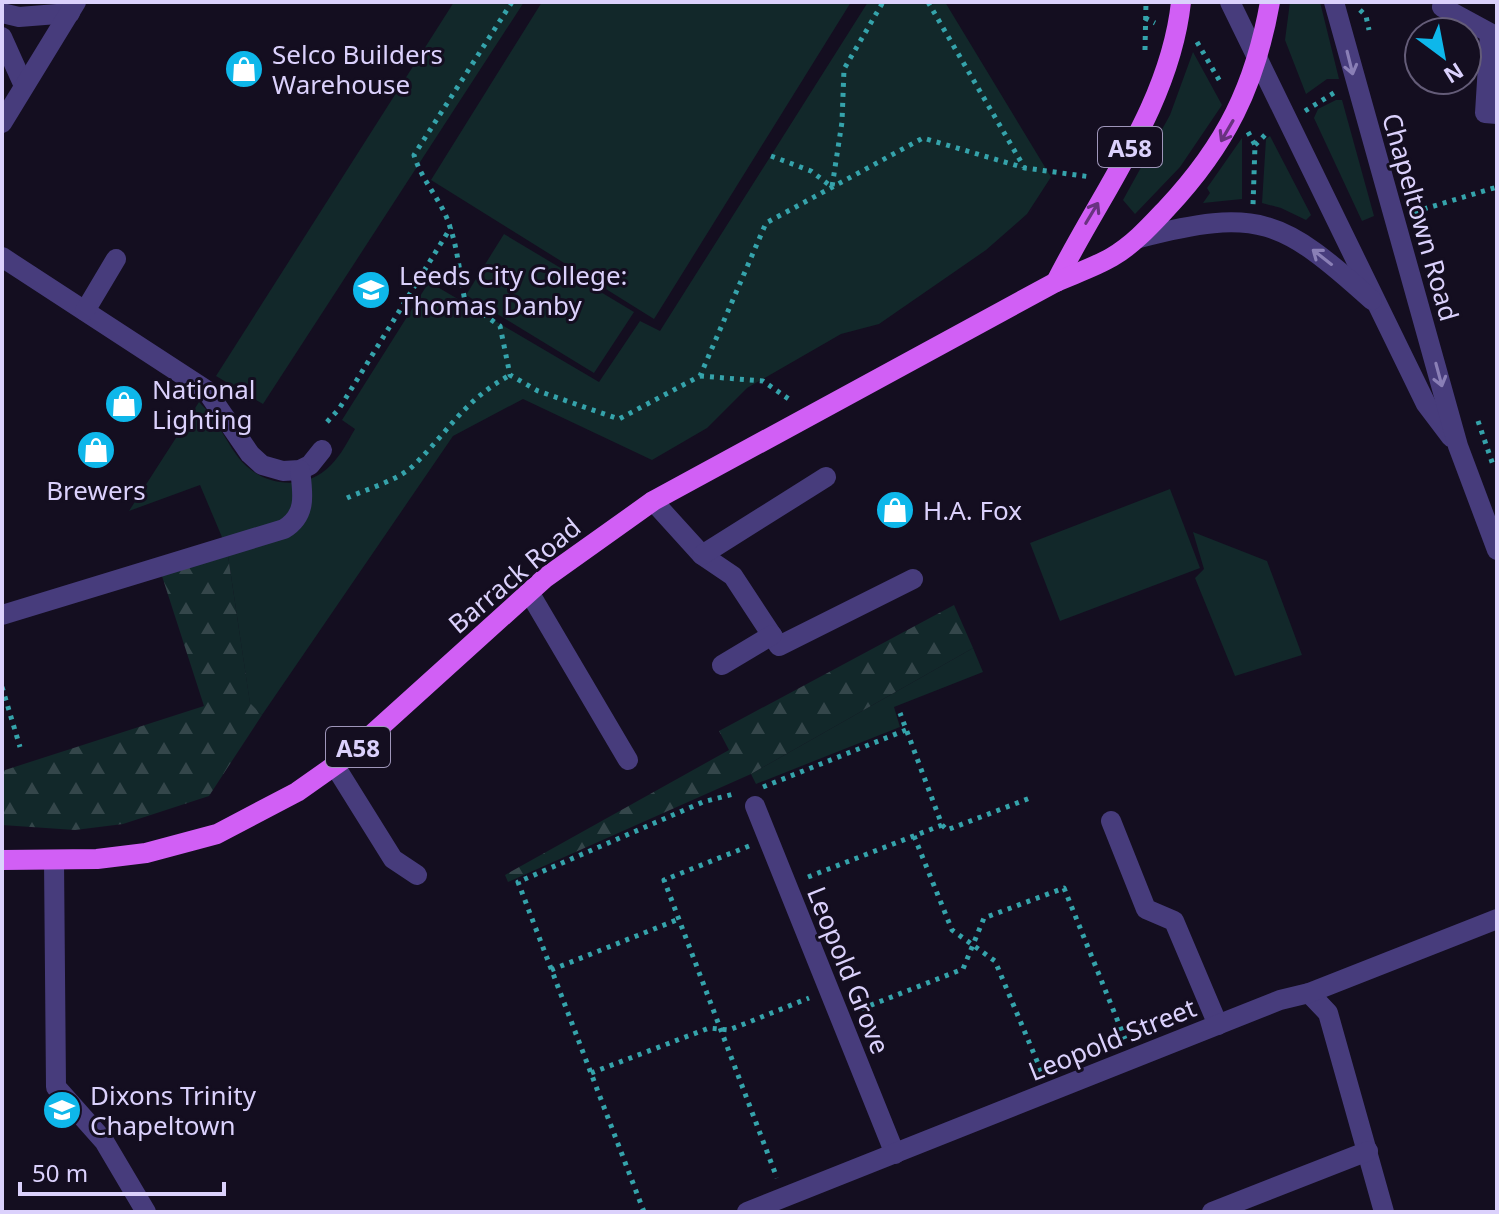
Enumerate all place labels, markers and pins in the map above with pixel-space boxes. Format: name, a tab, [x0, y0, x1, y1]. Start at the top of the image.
place label: Selco Builders Warehouse	[272, 36, 443, 102]
shop icon: Selco Builders Warehouse	[223, 48, 265, 90]
place label: Leeds City College: Thomas Danby	[399, 257, 628, 323]
school or university icon: Leeds City College: Thomas Danby	[350, 269, 392, 311]
place label: National Lighting	[152, 371, 256, 437]
shop icon: National Lighting	[103, 383, 145, 425]
shop icon: Brewers	[75, 429, 117, 471]
place label: Brewers	[46, 472, 146, 508]
shop icon: H.A. Fox	[874, 489, 916, 531]
place label: H.A. Fox	[923, 492, 1022, 528]
place label: Dixons Trinity Chapeltown	[90, 1077, 257, 1143]
school or university icon: Dixons Trinity Chapeltown	[41, 1089, 83, 1131]

